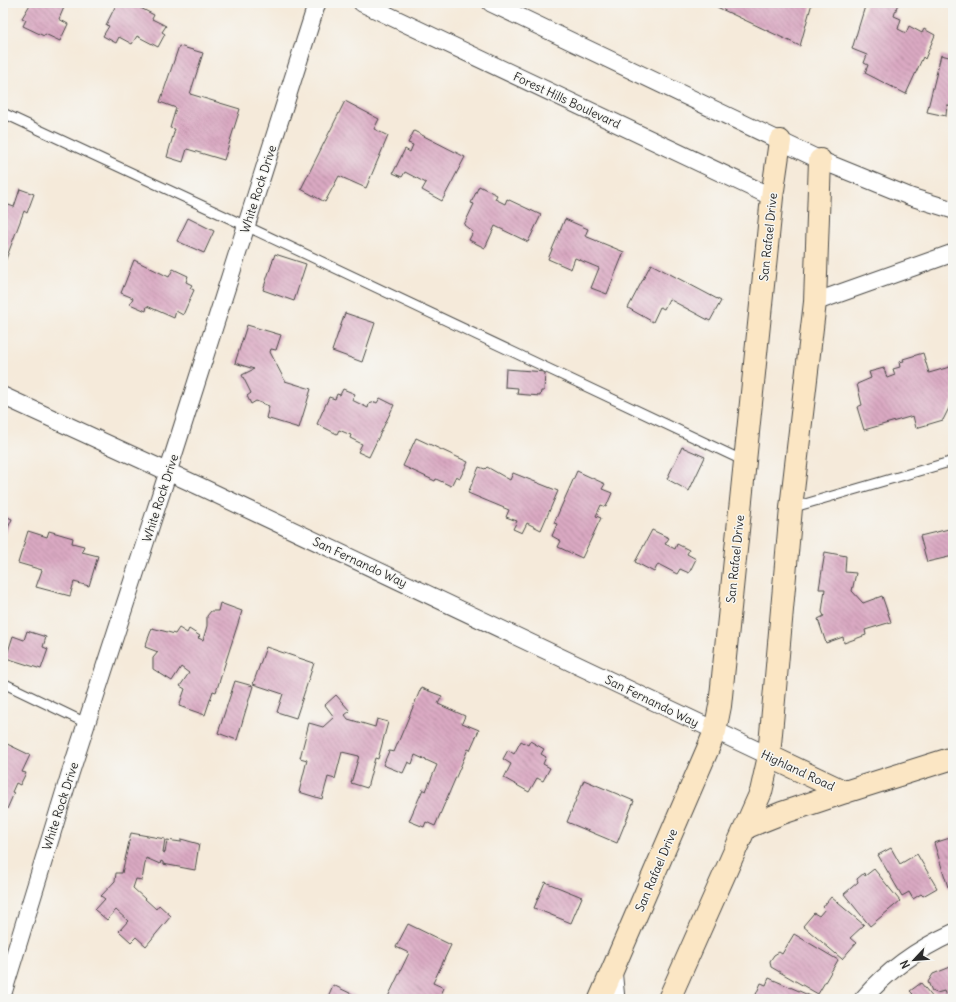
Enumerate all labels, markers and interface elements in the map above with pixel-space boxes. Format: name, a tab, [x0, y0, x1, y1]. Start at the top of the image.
street label: Forest Hills Boulevard	[511, 69, 623, 131]
street label: White Rock Drive	[237, 143, 279, 235]
street label: San Rafael Drive	[756, 192, 780, 282]
street label: White Rock Drive	[139, 452, 181, 544]
street label: San Rafael Drive	[723, 514, 747, 604]
street label: San Fernando Way	[310, 534, 410, 590]
street label: San Fernando Way	[603, 672, 701, 730]
street label: Highland Road	[759, 746, 837, 794]
street label: White Rock Drive	[39, 760, 81, 852]
street label: San Rafael Drive	[632, 826, 680, 914]
north arrow	[894, 940, 934, 980]
text: N	[897, 958, 913, 971]

